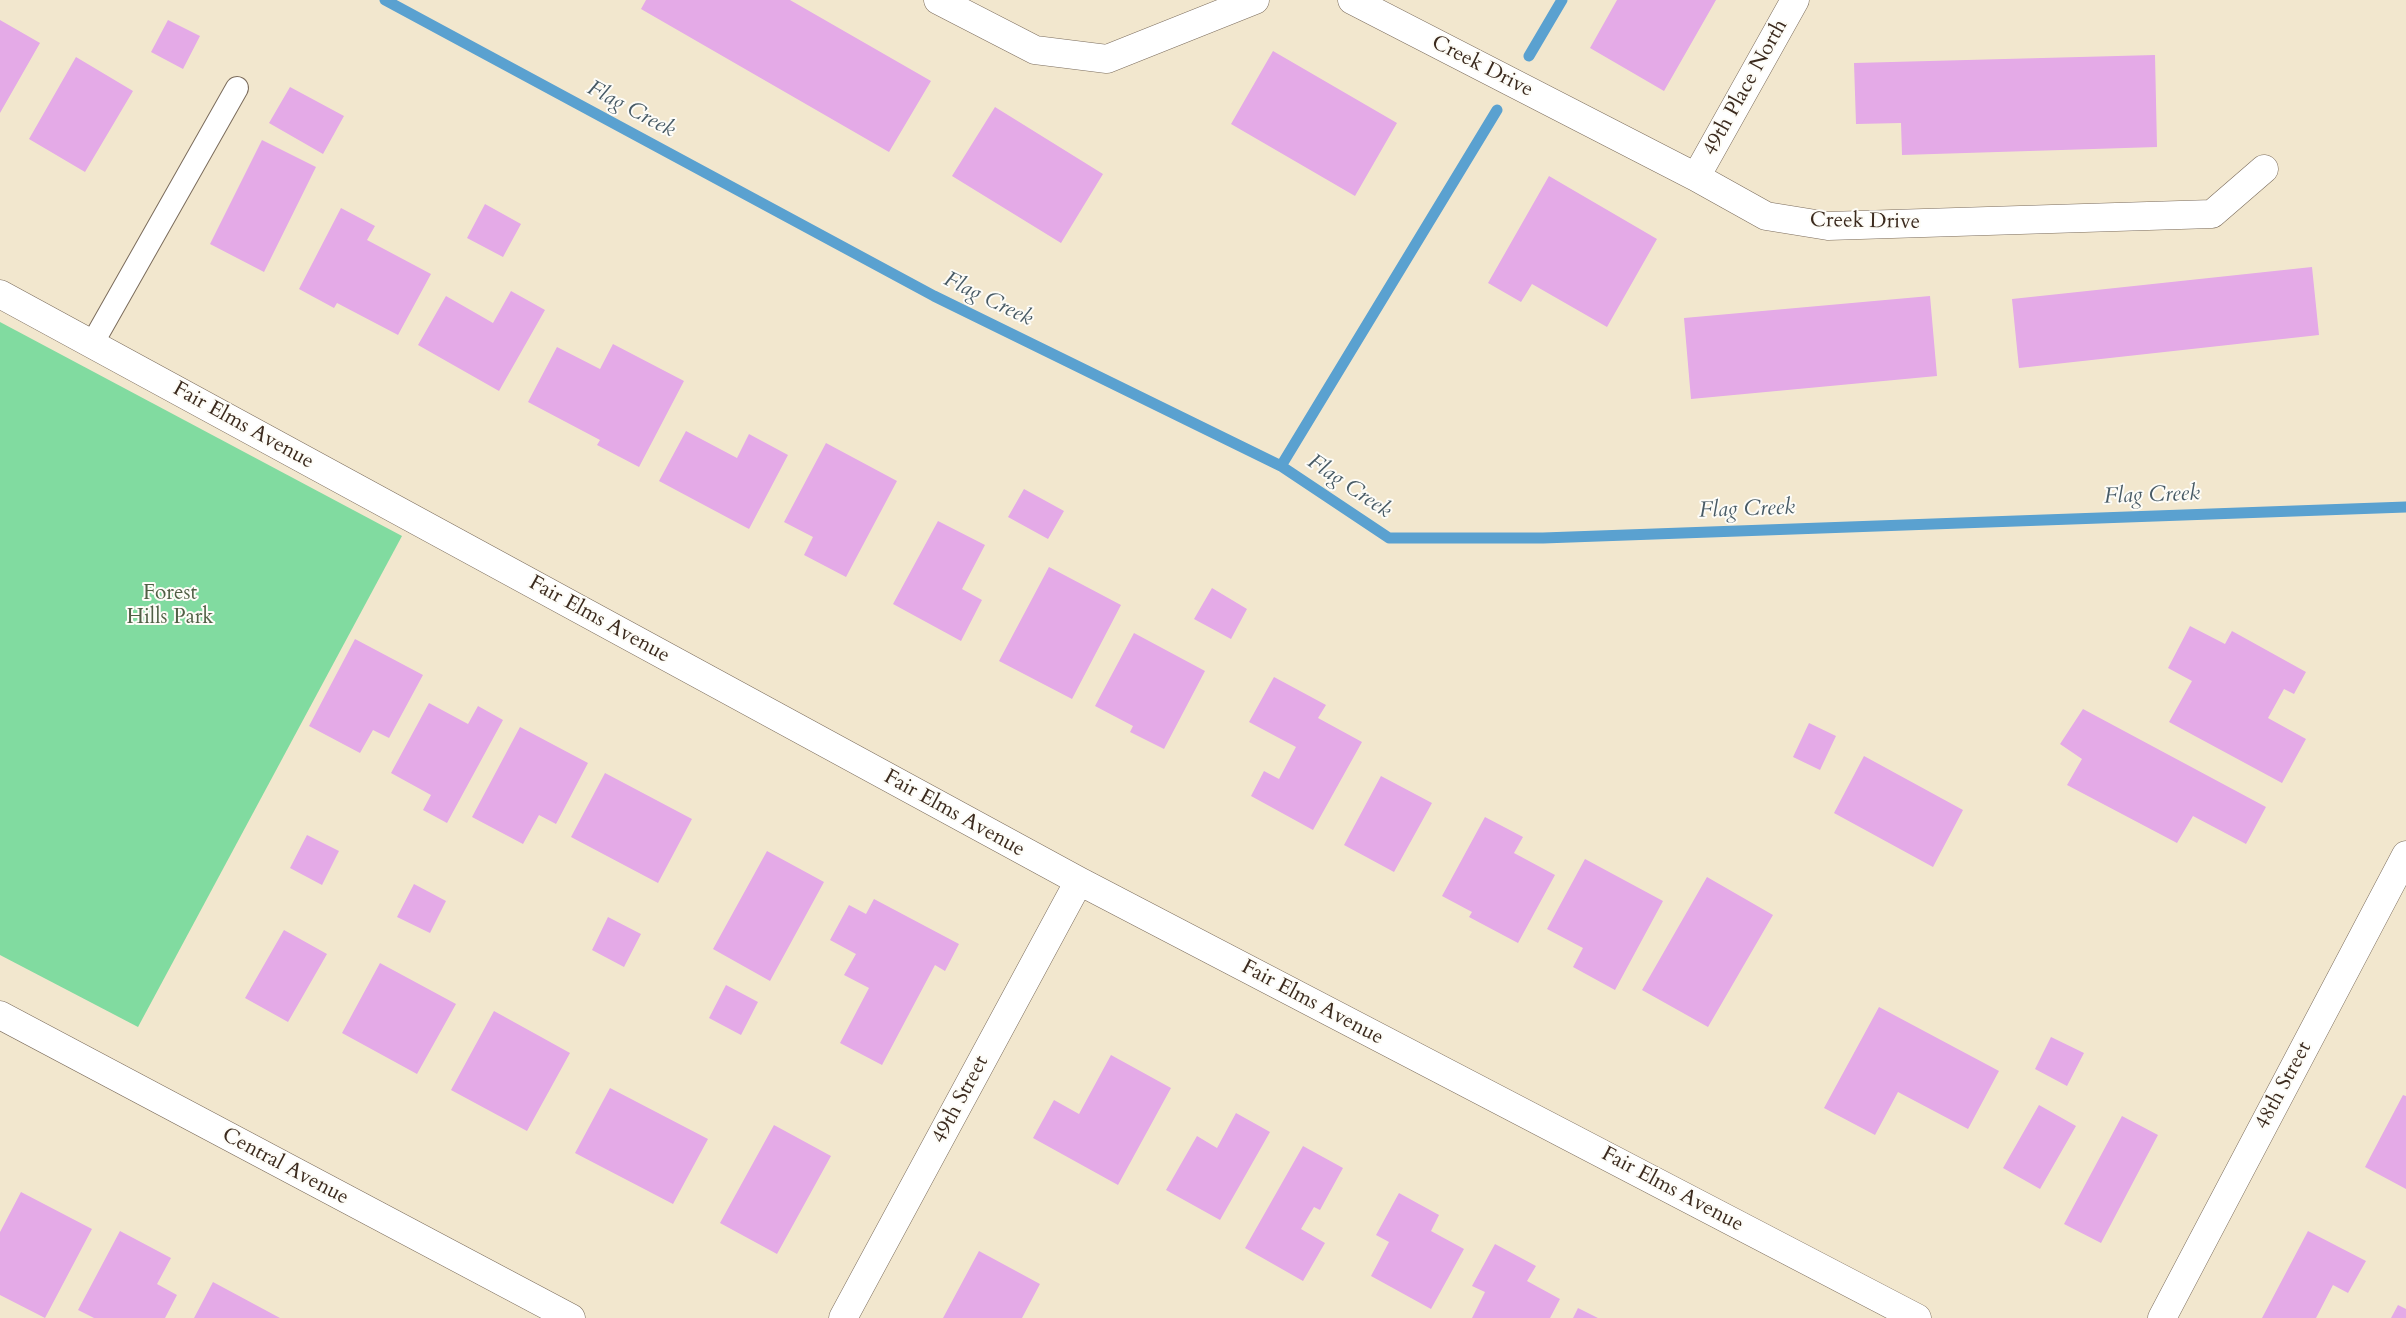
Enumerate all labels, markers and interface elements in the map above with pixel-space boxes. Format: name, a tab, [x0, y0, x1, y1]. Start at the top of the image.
street label: 49th Place North	[1698, 15, 1794, 161]
street label: Creek Drive	[1427, 31, 1537, 103]
water label: Flag Creek	[583, 76, 679, 144]
street label: Creek Drive	[1810, 208, 1920, 236]
water label: Flag Creek	[939, 267, 1037, 333]
street label: Fair Elms Avenue	[168, 377, 318, 475]
water label: Flag Creek	[1302, 449, 1396, 525]
water label: Flag Creek	[2104, 481, 2200, 511]
water label: Flag Creek	[1699, 495, 1795, 525]
street label: Fair Elms Avenue	[524, 571, 674, 669]
park label: Forest Hills Park	[126, 581, 214, 631]
street label: Fair Elms Avenue	[879, 765, 1029, 863]
street label: Fair Elms Avenue	[1237, 955, 1387, 1051]
street label: 48th Street	[2250, 1038, 2318, 1134]
street label: 49th Street	[927, 1052, 995, 1148]
street label: Central Avenue	[217, 1123, 353, 1211]
street label: Fair Elms Avenue	[1597, 1142, 1747, 1238]

